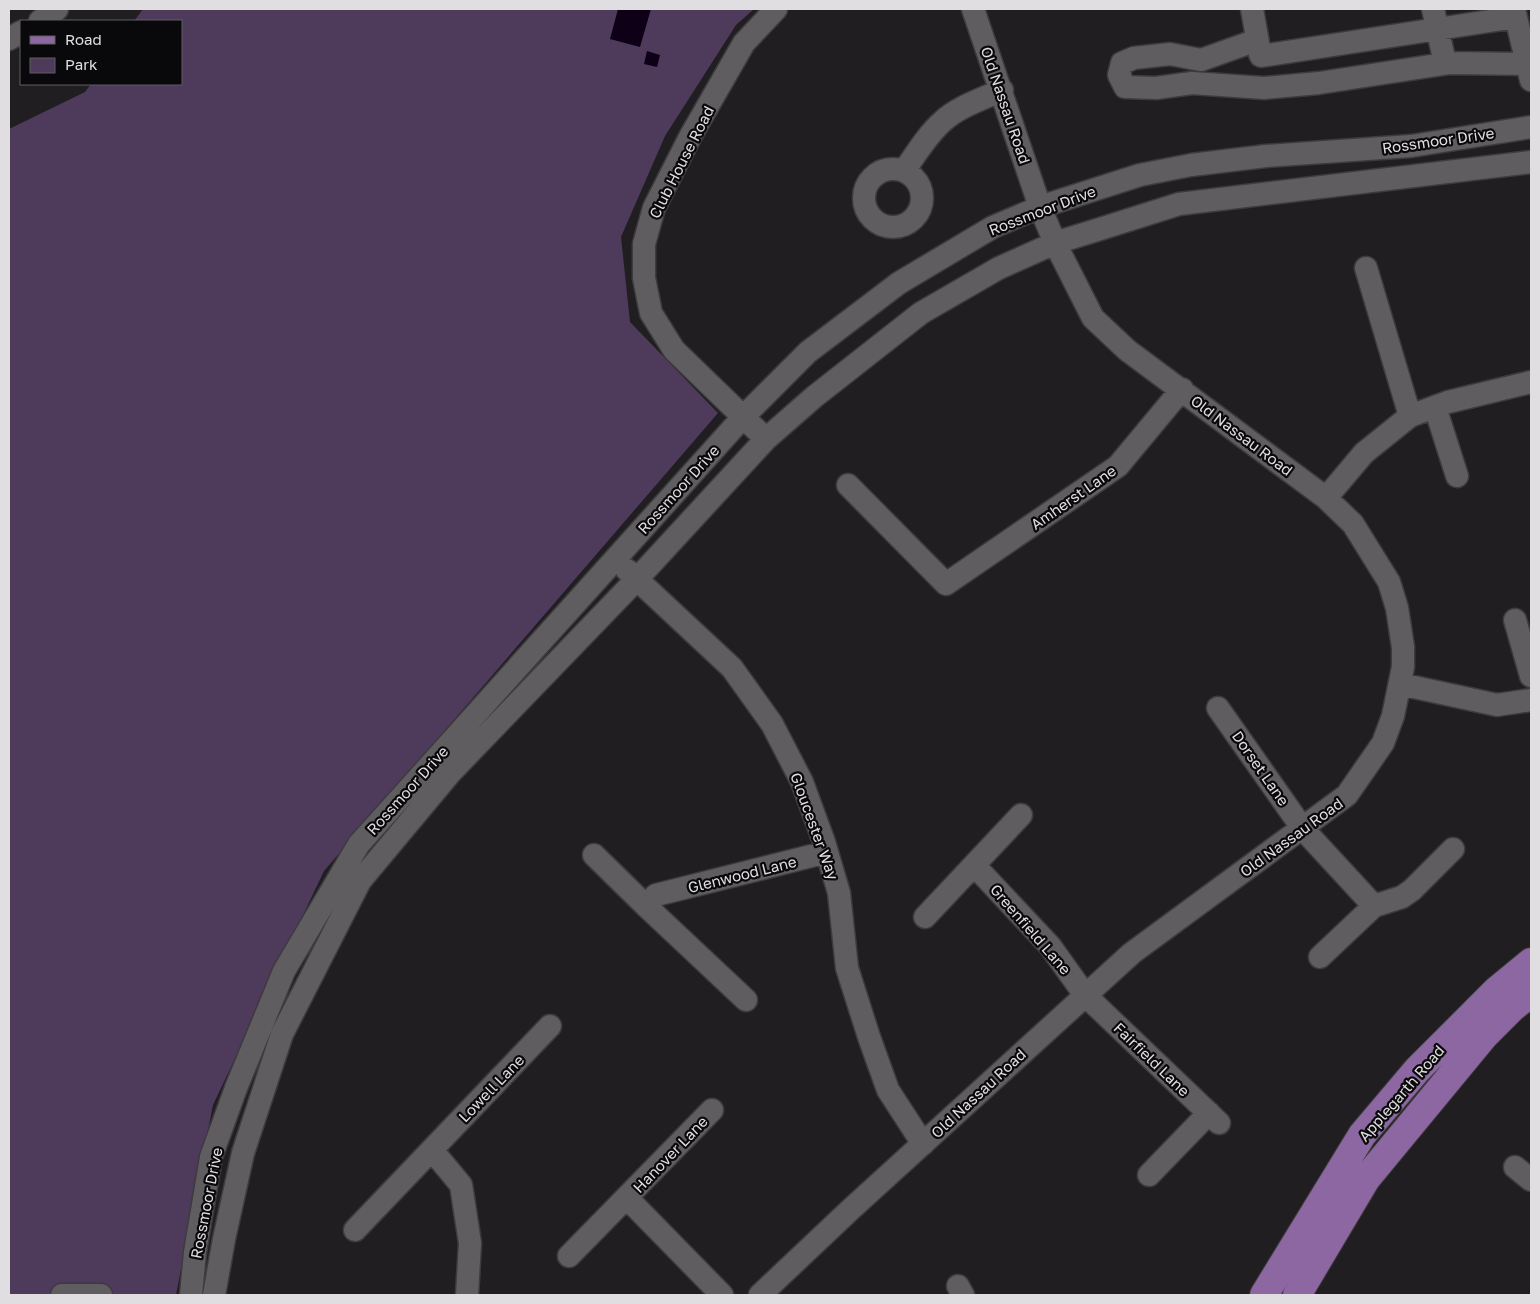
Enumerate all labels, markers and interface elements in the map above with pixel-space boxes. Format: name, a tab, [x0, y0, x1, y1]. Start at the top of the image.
legend	[20, 20, 182, 85]
text: Road	[65, 30, 102, 48]
street label: Old Nassau Road	[978, 44, 1034, 166]
text: Park	[65, 55, 98, 73]
street label: Club House Road	[645, 103, 717, 221]
street label: Rossmoor Drive	[1381, 123, 1495, 157]
street label: Rossmoor Drive	[986, 181, 1098, 239]
street label: Old Nassau Road	[1188, 391, 1296, 479]
street label: Rossmoor Drive	[634, 441, 723, 537]
street label: Amherst Lane	[1027, 461, 1119, 533]
street label: Dorset Lane	[1229, 727, 1293, 809]
street label: Rossmoor Drive	[363, 742, 452, 838]
street label: Gloucester Way	[787, 770, 843, 883]
street label: Old Nassau Road	[1236, 794, 1346, 880]
street label: Glenwood Lane	[686, 852, 798, 896]
street label: Greenfield Lane	[987, 880, 1075, 978]
street label: Fairfield Lane	[1110, 1018, 1194, 1100]
street label: Applegarth Road	[1354, 1041, 1448, 1145]
street label: Old Nassau Road	[927, 1045, 1029, 1141]
street label: Lowell Lane	[455, 1050, 528, 1125]
street label: Hanover Lane	[629, 1112, 711, 1196]
street label: Rossmoor Drive	[186, 1146, 226, 1260]

